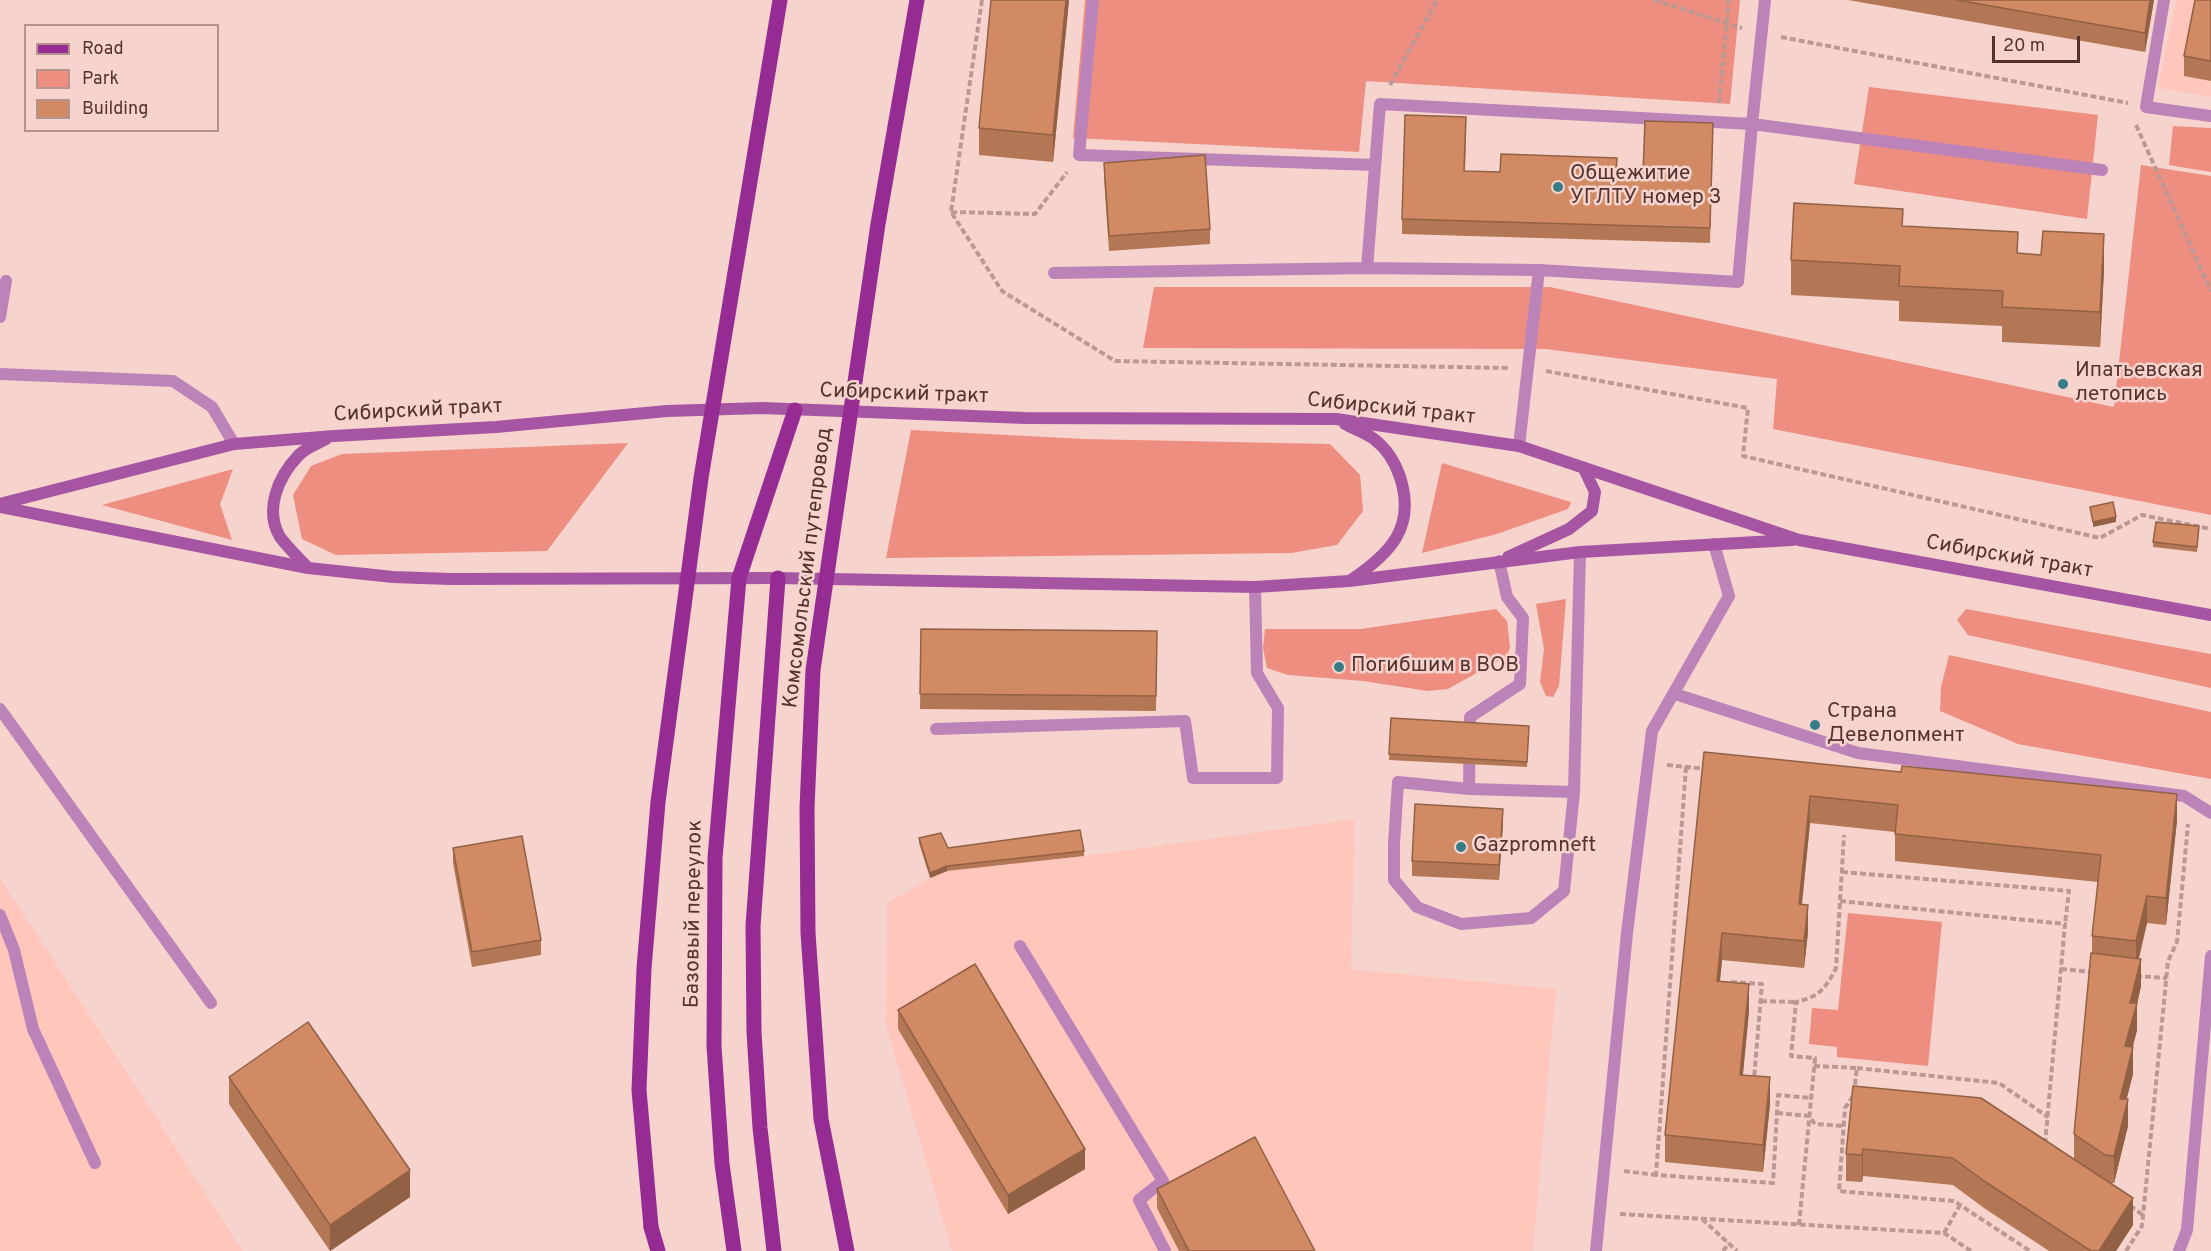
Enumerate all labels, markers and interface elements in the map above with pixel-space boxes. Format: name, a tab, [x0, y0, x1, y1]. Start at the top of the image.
legend	[24, 24, 219, 132]
scale bar	[1995, 24, 2084, 62]
text: 20 m	[2003, 35, 2045, 58]
text: Road	[82, 38, 124, 61]
text: Park	[82, 68, 119, 91]
text: Building	[82, 98, 148, 121]
place label: Общежитие УГЛТУ номер 3	[1570, 162, 1722, 212]
marker: Общежитие УГЛТУ номер 3	[1551, 180, 1565, 194]
place label: Ипатьевская летопись	[2075, 359, 2203, 409]
marker: Ипатьевская летопись	[2056, 377, 2070, 391]
street label: Сибирский тракт	[819, 379, 989, 411]
street label: Сибирский тракт	[1306, 389, 1476, 431]
street label: Сибирский тракт	[333, 395, 503, 429]
street label: Комсомольский путепровод	[779, 426, 839, 710]
street label: Сибирский тракт	[1924, 531, 2094, 585]
place label: Погибшим в ВОВ	[1351, 654, 1519, 680]
marker: Погибшим в ВОВ	[1332, 660, 1346, 674]
place label: Страна Девелопмент	[1827, 700, 1965, 750]
marker: Страна Девелопмент	[1808, 718, 1822, 732]
street label: Базовый переулок	[681, 820, 709, 1008]
place label: Gazpromneft	[1473, 834, 1596, 860]
marker: Gazpromneft	[1454, 840, 1468, 854]

